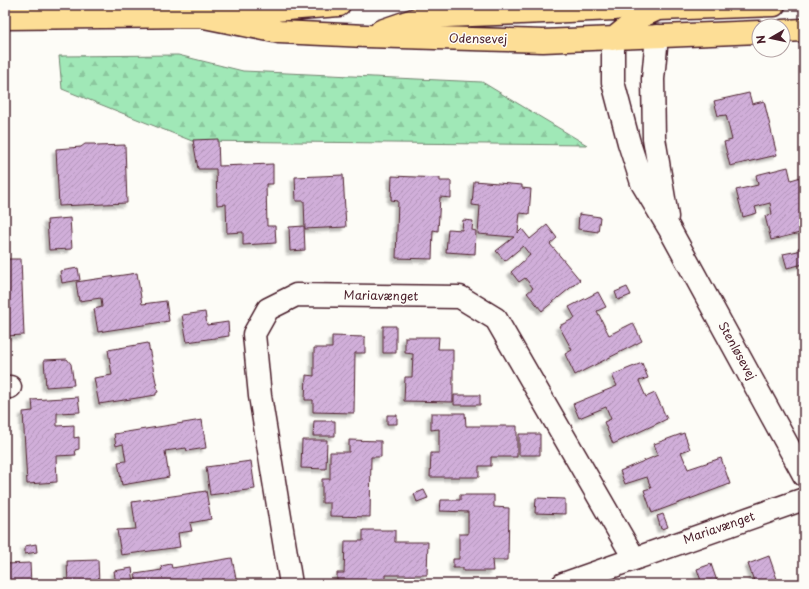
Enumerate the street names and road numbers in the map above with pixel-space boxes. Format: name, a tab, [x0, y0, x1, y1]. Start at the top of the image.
street label: Odensevej	[449, 28, 507, 48]
street label: Mariavænget	[344, 285, 419, 305]
street label: Stenløsevej	[714, 318, 761, 383]
street label: Mariavænget	[680, 506, 757, 548]

